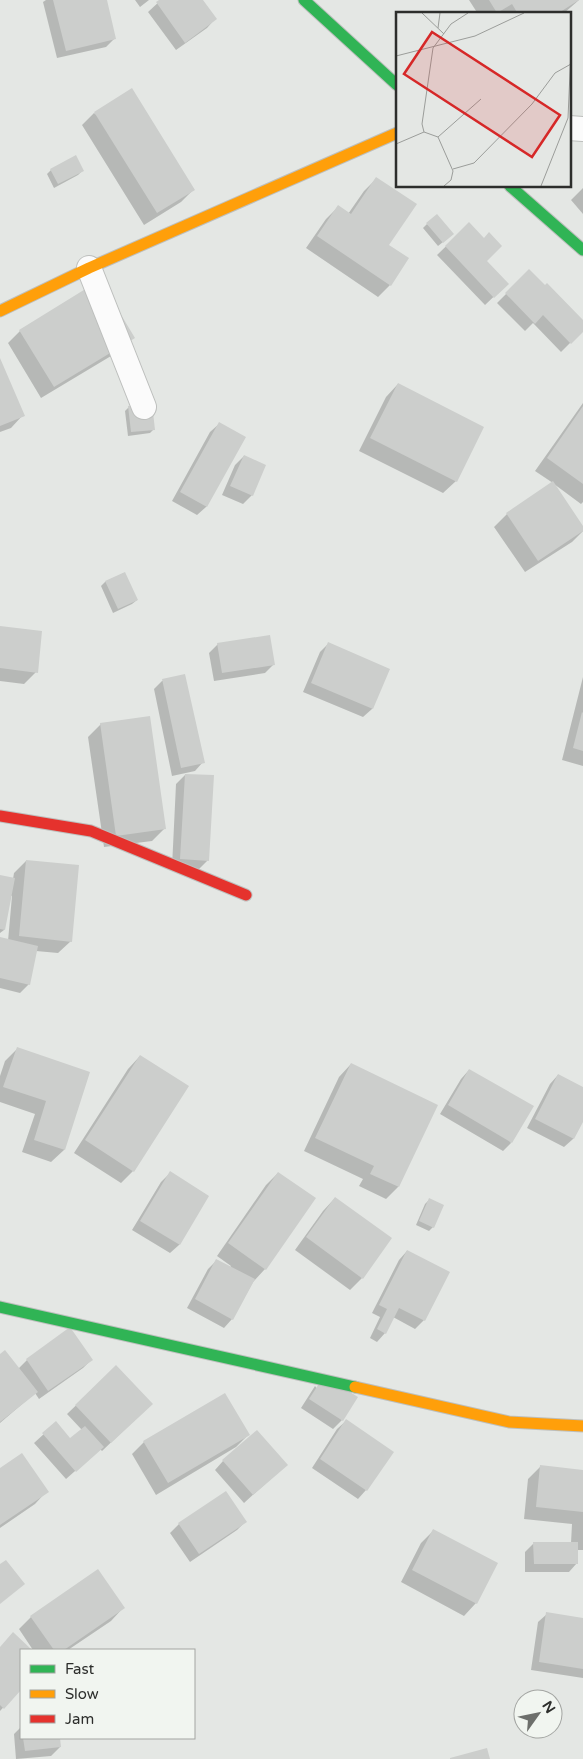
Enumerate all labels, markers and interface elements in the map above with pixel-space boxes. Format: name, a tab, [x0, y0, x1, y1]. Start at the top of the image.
inset map	[396, 12, 570, 188]
legend	[20, 1649, 195, 1739]
text: Fast	[65, 1660, 95, 1678]
text: Slow	[65, 1685, 99, 1703]
north arrow	[513, 1689, 563, 1739]
text: N	[538, 1698, 559, 1717]
text: Jam	[65, 1710, 94, 1728]

